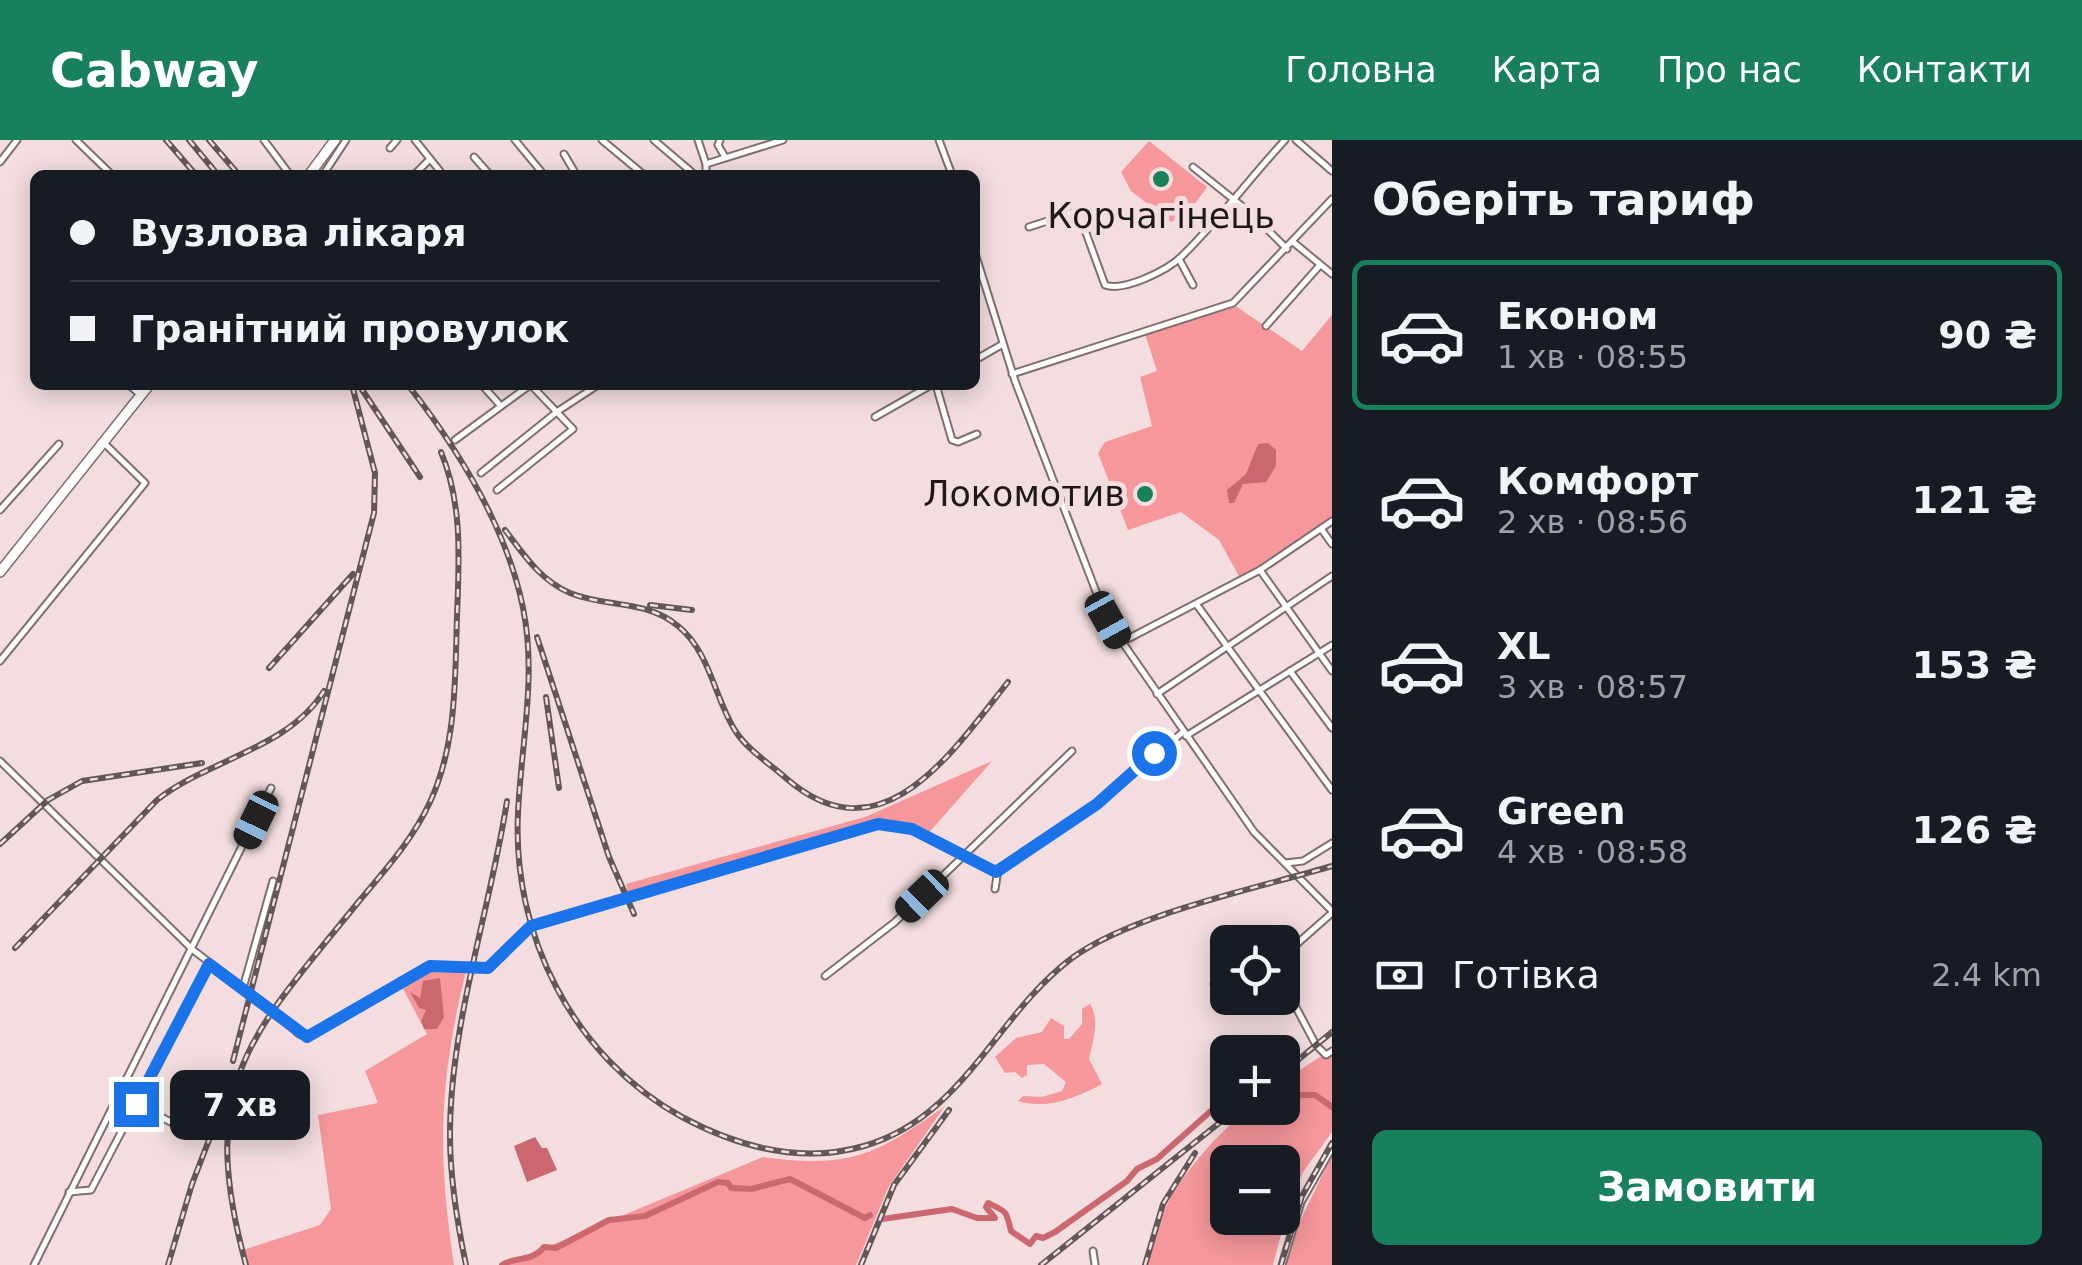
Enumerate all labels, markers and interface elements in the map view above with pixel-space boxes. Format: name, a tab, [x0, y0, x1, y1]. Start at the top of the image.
text: Cabway	[50, 42, 259, 98]
text: Головна	[1285, 50, 1437, 90]
text: Карта	[1492, 50, 1602, 90]
text: Про нас	[1657, 50, 1802, 90]
text: Контакти	[1857, 50, 2032, 90]
marker: Корчагінець	[1150, 168, 1172, 190]
text: Оберіть тариф	[1372, 173, 1755, 226]
place label: Корчагінець	[1047, 196, 1275, 236]
text: Вузлова лікаря	[130, 211, 467, 255]
icon: car	[1377, 290, 1467, 380]
text: Економ	[1497, 294, 1658, 338]
text: Гранітний провулок	[130, 307, 569, 351]
text: 90 ₴	[1938, 313, 2037, 357]
text: 1 хв · 08:55	[1497, 338, 1688, 376]
icon: car	[1377, 455, 1467, 545]
text: Комфорт	[1497, 459, 1698, 503]
place label: Локомотив	[923, 474, 1125, 514]
text: 121 ₴	[1912, 478, 2037, 522]
marker: Локомотив	[1134, 483, 1156, 505]
text: 2 хв · 08:56	[1497, 503, 1688, 541]
car	[1080, 586, 1136, 654]
icon: car	[1377, 620, 1467, 710]
text: XL	[1497, 624, 1551, 668]
text: 153 ₴	[1912, 643, 2037, 687]
text: 3 хв · 08:57	[1497, 668, 1688, 706]
route start	[1132, 731, 1177, 776]
icon: car	[1377, 785, 1467, 875]
car	[229, 786, 283, 854]
text: Green	[1497, 789, 1626, 833]
text: 126 ₴	[1912, 808, 2037, 852]
text: 4 хв · 08:58	[1497, 833, 1688, 871]
car	[890, 864, 954, 928]
map controls	[1210, 925, 1300, 1235]
button: locate	[1210, 925, 1300, 1015]
icon: cash	[1372, 948, 1427, 1003]
text: Готівка	[1452, 953, 1600, 997]
text: 2.4 km	[1931, 956, 2042, 994]
button: +	[1210, 1035, 1300, 1125]
callout: 7 хв	[171, 1069, 311, 1139]
route end	[114, 1082, 159, 1127]
text: 7 хв	[203, 1086, 277, 1124]
button: Замовити	[1372, 1130, 2042, 1245]
button: −	[1210, 1145, 1300, 1235]

